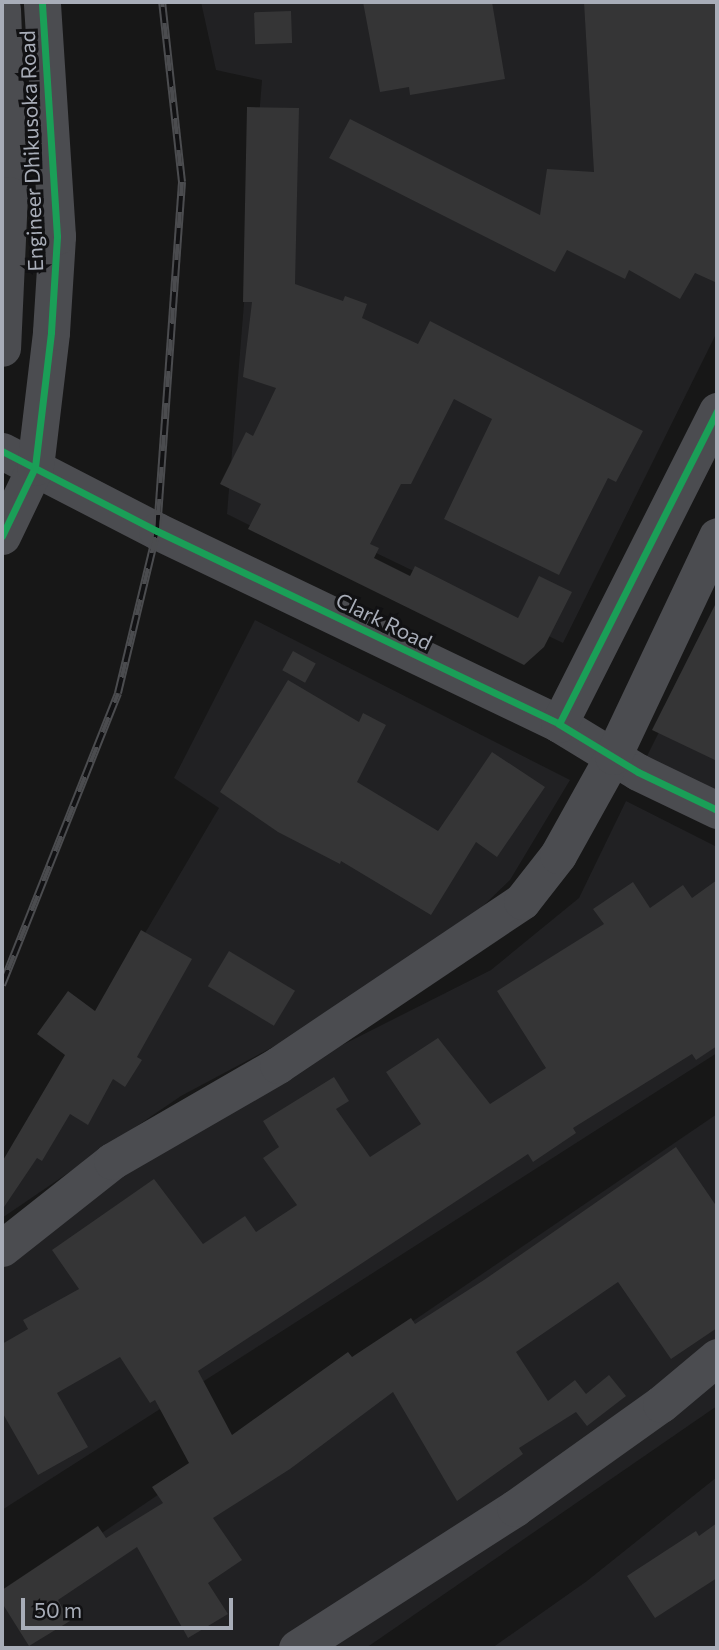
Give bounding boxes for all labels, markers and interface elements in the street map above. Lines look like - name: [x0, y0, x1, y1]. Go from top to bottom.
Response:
- street label: Engineer Dhikusoka Road: [14, 30, 48, 272]
- street label: Clark Road: [332, 587, 436, 655]
- scale bar: [24, 1584, 236, 1628]
- text: 50 m: [34, 1597, 82, 1622]

